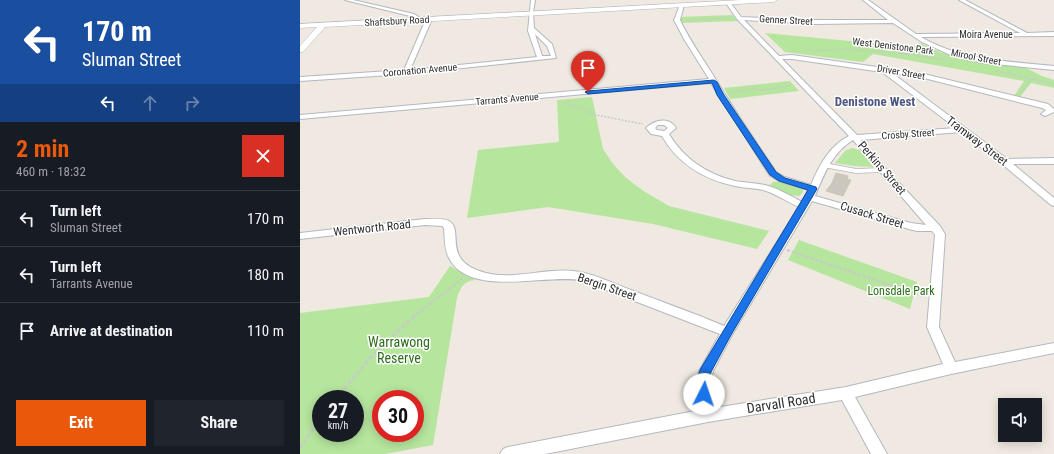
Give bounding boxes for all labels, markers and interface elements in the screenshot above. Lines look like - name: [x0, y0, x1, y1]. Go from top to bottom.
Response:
- street label: Genner Street: [759, 13, 813, 27]
- street label: Shaftsbury Road: [364, 14, 430, 28]
- text: 170 m: [82, 15, 152, 48]
- icon: left: [16, 16, 68, 68]
- street label: Moira Avenue: [959, 29, 1013, 40]
- street label: West Denistone Park: [852, 36, 935, 56]
- street label: Mirool Street: [950, 47, 1002, 67]
- text: Sluman Street: [82, 49, 181, 70]
- pin: [571, 51, 605, 92]
- icon: arrive: [577, 57, 599, 79]
- street label: Coronation Avenue: [382, 61, 458, 79]
- street label: Driver Street: [876, 62, 926, 82]
- street label: Tarrants Avenue: [475, 91, 539, 107]
- icon: left: [97, 92, 119, 114]
- icon: ahead: [139, 92, 161, 114]
- icon: right: [181, 92, 203, 114]
- district label: Denistone West: [835, 94, 915, 109]
- street label: Tramway Street: [943, 113, 1011, 169]
- street label: Crosby Street: [881, 127, 935, 141]
- text: 2 min: [16, 135, 69, 163]
- button: close: [242, 135, 284, 177]
- street label: Perkins Street: [855, 138, 909, 198]
- text: 460 m · 18:32: [16, 164, 86, 179]
- street label: Cusack Street: [839, 199, 906, 231]
- text: Turn left: [50, 202, 101, 220]
- icon: left: [16, 208, 38, 230]
- text: 170 m: [247, 210, 284, 228]
- street label: Wentworth Road: [333, 217, 412, 239]
- text: Sluman Street: [50, 220, 122, 235]
- text: Turn left: [50, 258, 101, 276]
- icon: left: [16, 264, 38, 286]
- text: 180 m: [247, 266, 284, 284]
- street label: Bergin Street: [576, 270, 639, 304]
- text: Tarrants Avenue: [50, 276, 133, 291]
- park label: Lonsdale Park: [867, 284, 935, 298]
- icon: arrive: [16, 320, 38, 342]
- text: Arrive at destination: [50, 322, 173, 340]
- text: 110 m: [247, 322, 284, 340]
- park label: Warrawong Reserve: [368, 334, 430, 366]
- position arrow: [683, 373, 725, 415]
- speed limit sign: 30: [372, 390, 424, 442]
- street label: Darvall Road: [745, 390, 817, 416]
- map controls: [998, 398, 1042, 442]
- button: sound: [998, 398, 1042, 442]
- text: 27: [328, 399, 348, 423]
- button: Exit: [16, 400, 146, 446]
- button: Share: [154, 400, 284, 446]
- text: km/h: [328, 420, 348, 431]

